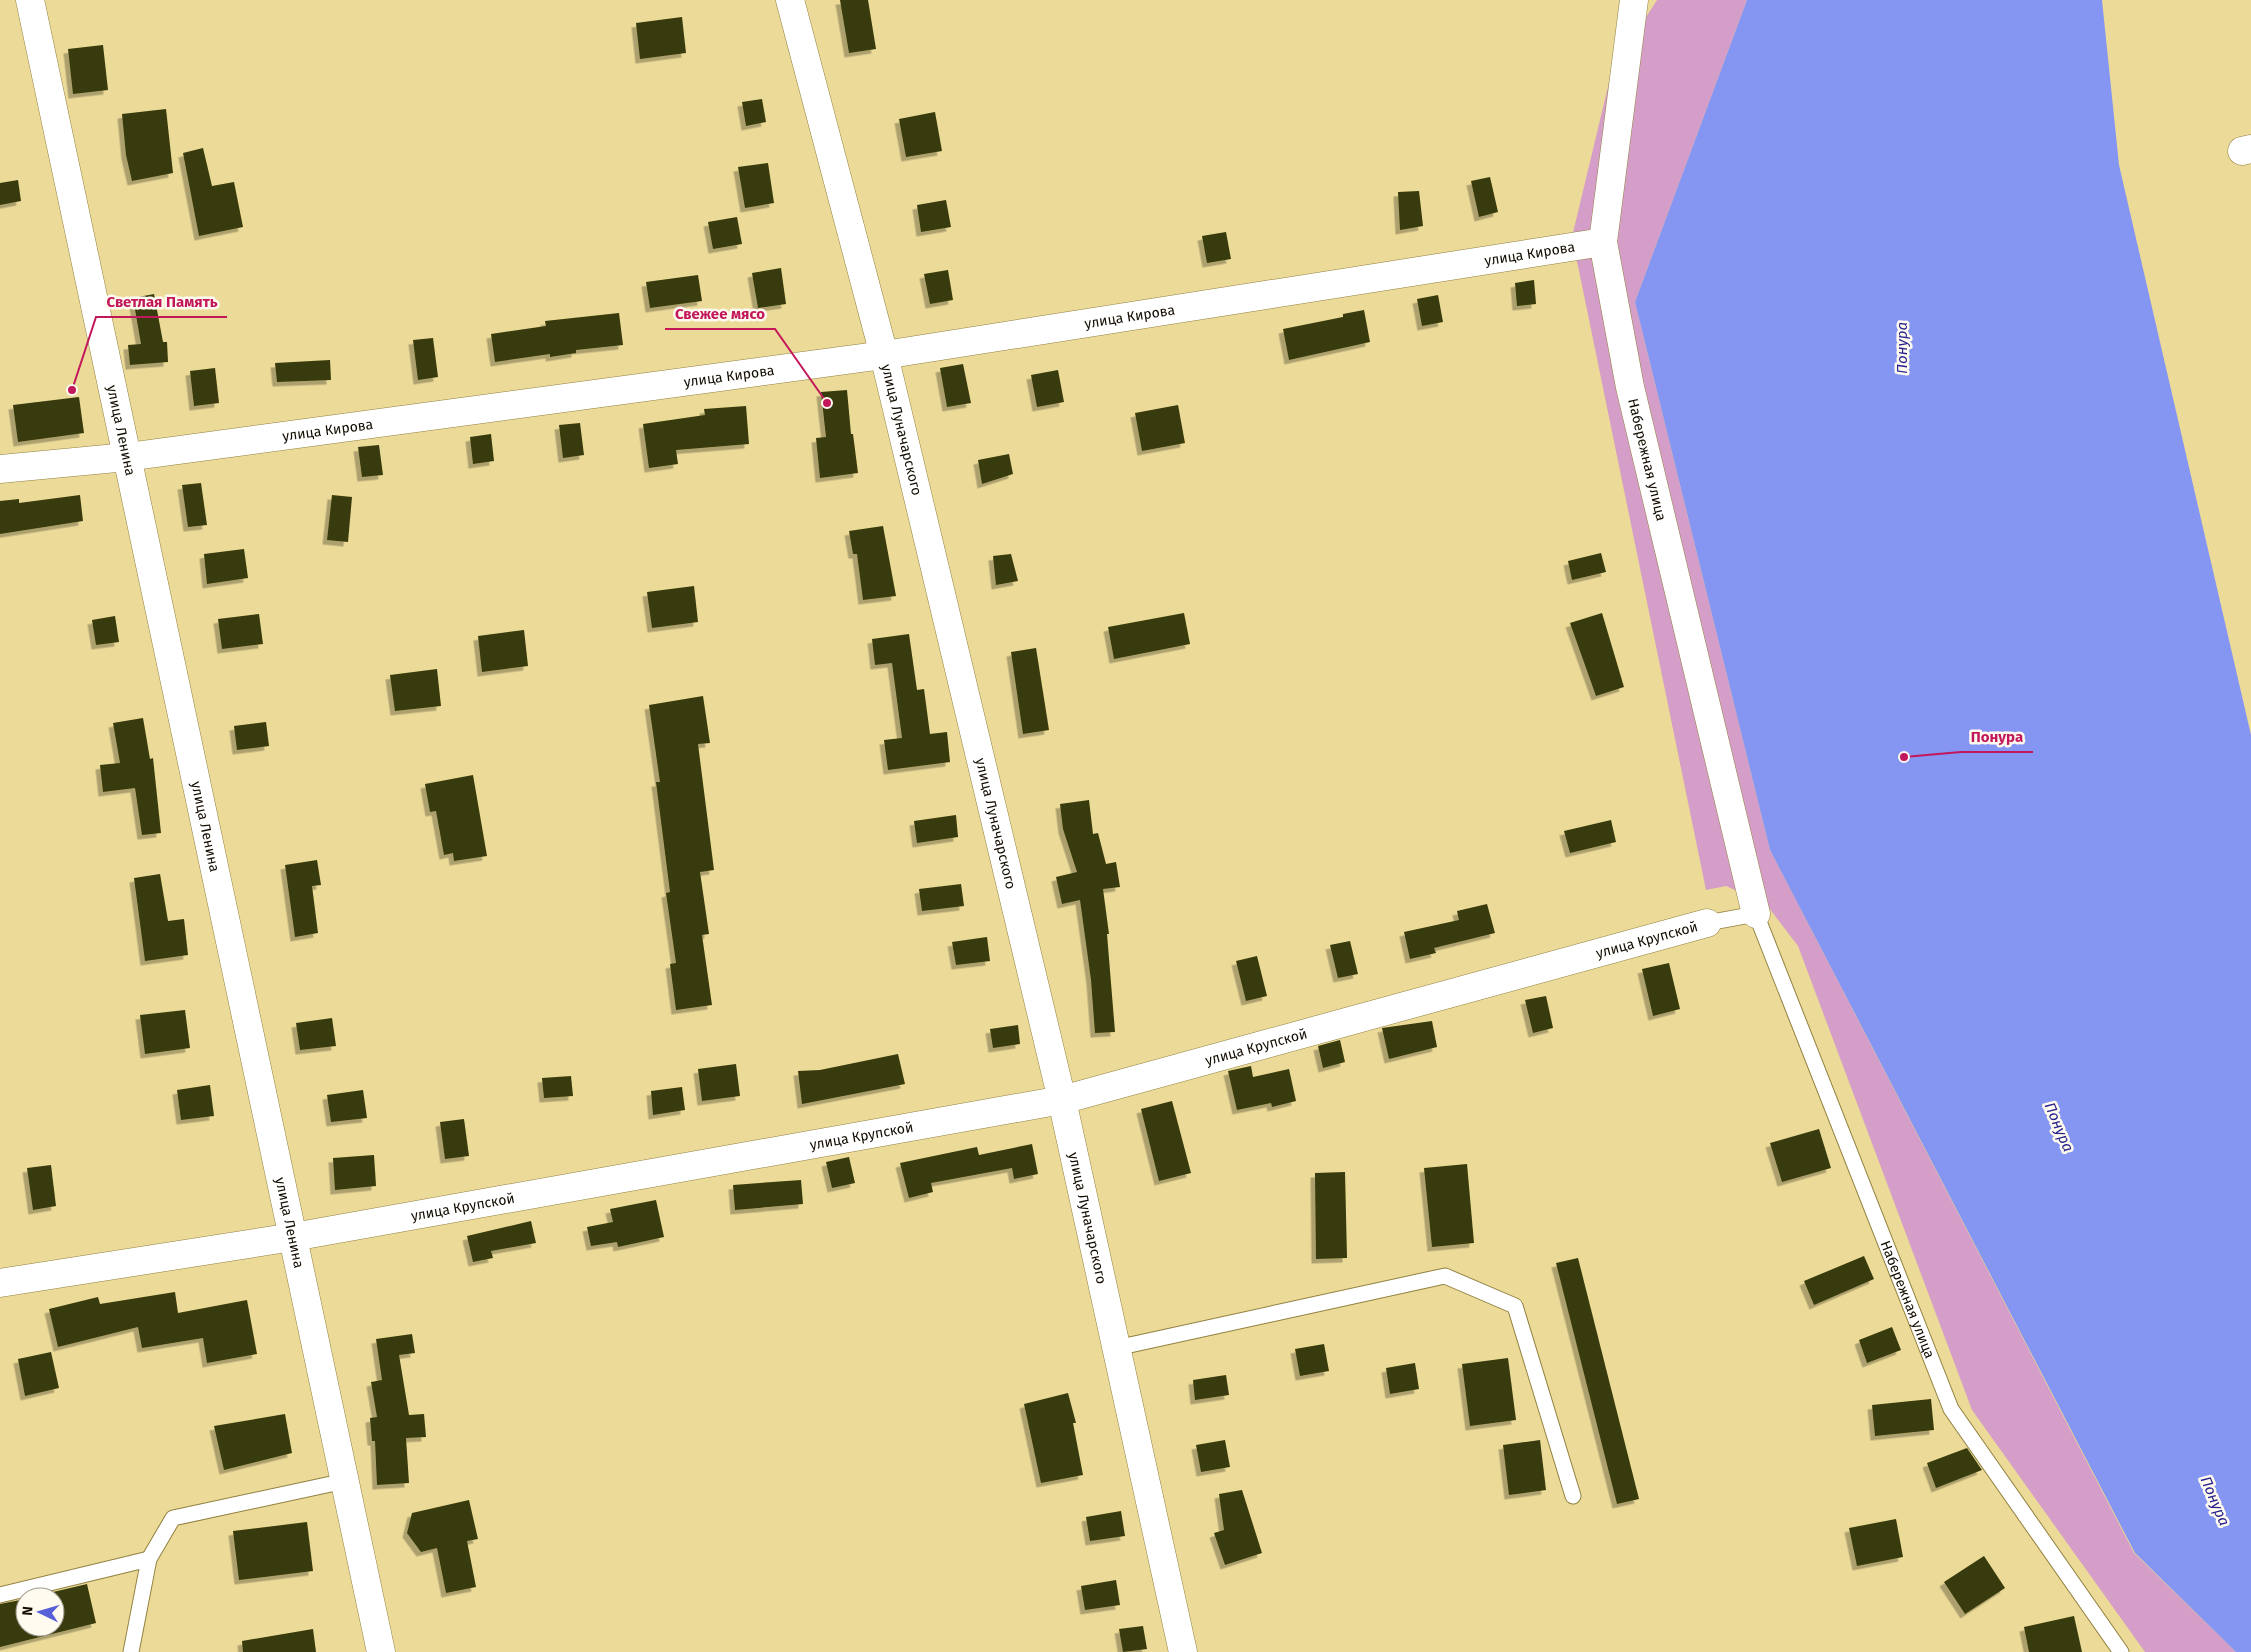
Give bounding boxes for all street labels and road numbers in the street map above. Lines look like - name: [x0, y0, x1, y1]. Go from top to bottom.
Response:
- street label: улица Кирова: [1483, 239, 1576, 270]
- street label: улица Кирова: [1083, 301, 1176, 332]
- street label: улица Кирова: [683, 362, 775, 391]
- street label: улица Луначарского: [877, 362, 925, 497]
- street label: улица Ленина: [103, 384, 139, 477]
- street label: Набережная улица: [1624, 397, 1670, 522]
- street label: улица Кирова: [281, 416, 374, 445]
- street label: улица Луначарского: [972, 756, 1019, 891]
- street label: улица Ленина: [187, 780, 223, 874]
- street label: улица Крупской: [1594, 918, 1700, 962]
- street label: улица Крупской: [1203, 1025, 1309, 1069]
- street label: улица Крупской: [808, 1119, 915, 1154]
- street label: улица Луначарского: [1065, 1151, 1110, 1286]
- street label: улица Ленина: [271, 1176, 307, 1270]
- street label: улица Крупской: [410, 1190, 516, 1225]
- street label: Набережная улица: [1876, 1238, 1938, 1361]

